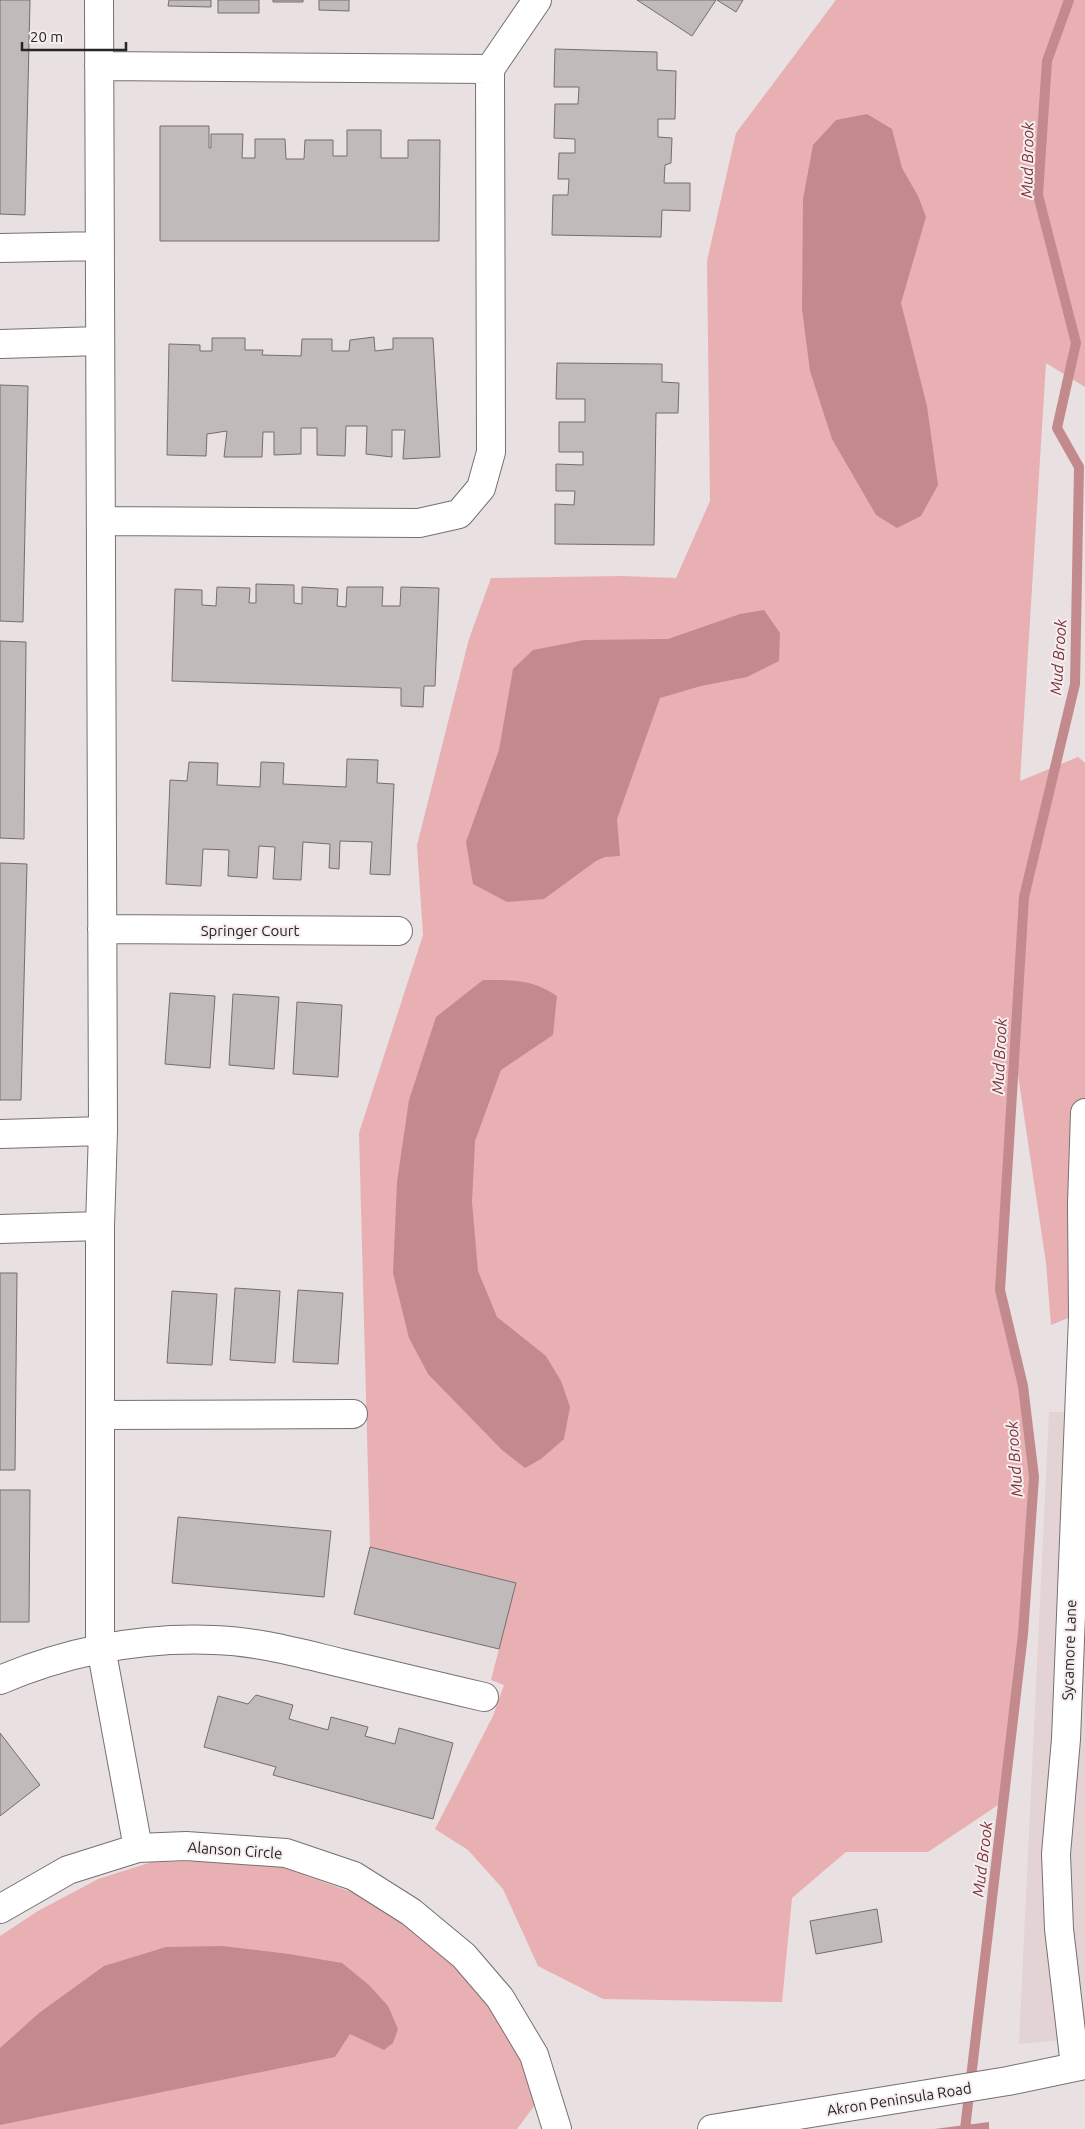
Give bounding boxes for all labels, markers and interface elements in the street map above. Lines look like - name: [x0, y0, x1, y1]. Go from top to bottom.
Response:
- scale bar: [22, 20, 126, 52]
- text: 20 m: [30, 28, 63, 45]
- water label: Mud Brook: [1017, 121, 1037, 198]
- water label: Mud Brook: [1046, 618, 1070, 696]
- street label: Springer Court: [201, 922, 299, 939]
- water label: Mud Brook: [988, 1017, 1010, 1095]
- water label: Mud Brook: [1002, 1420, 1026, 1498]
- street label: Sycamore Lane: [1059, 1599, 1079, 1701]
- water label: Mud Brook: [968, 1819, 996, 1898]
- street label: Alanson Circle: [187, 1838, 283, 1862]
- street label: Akron Peninsula Road: [825, 2079, 973, 2119]

